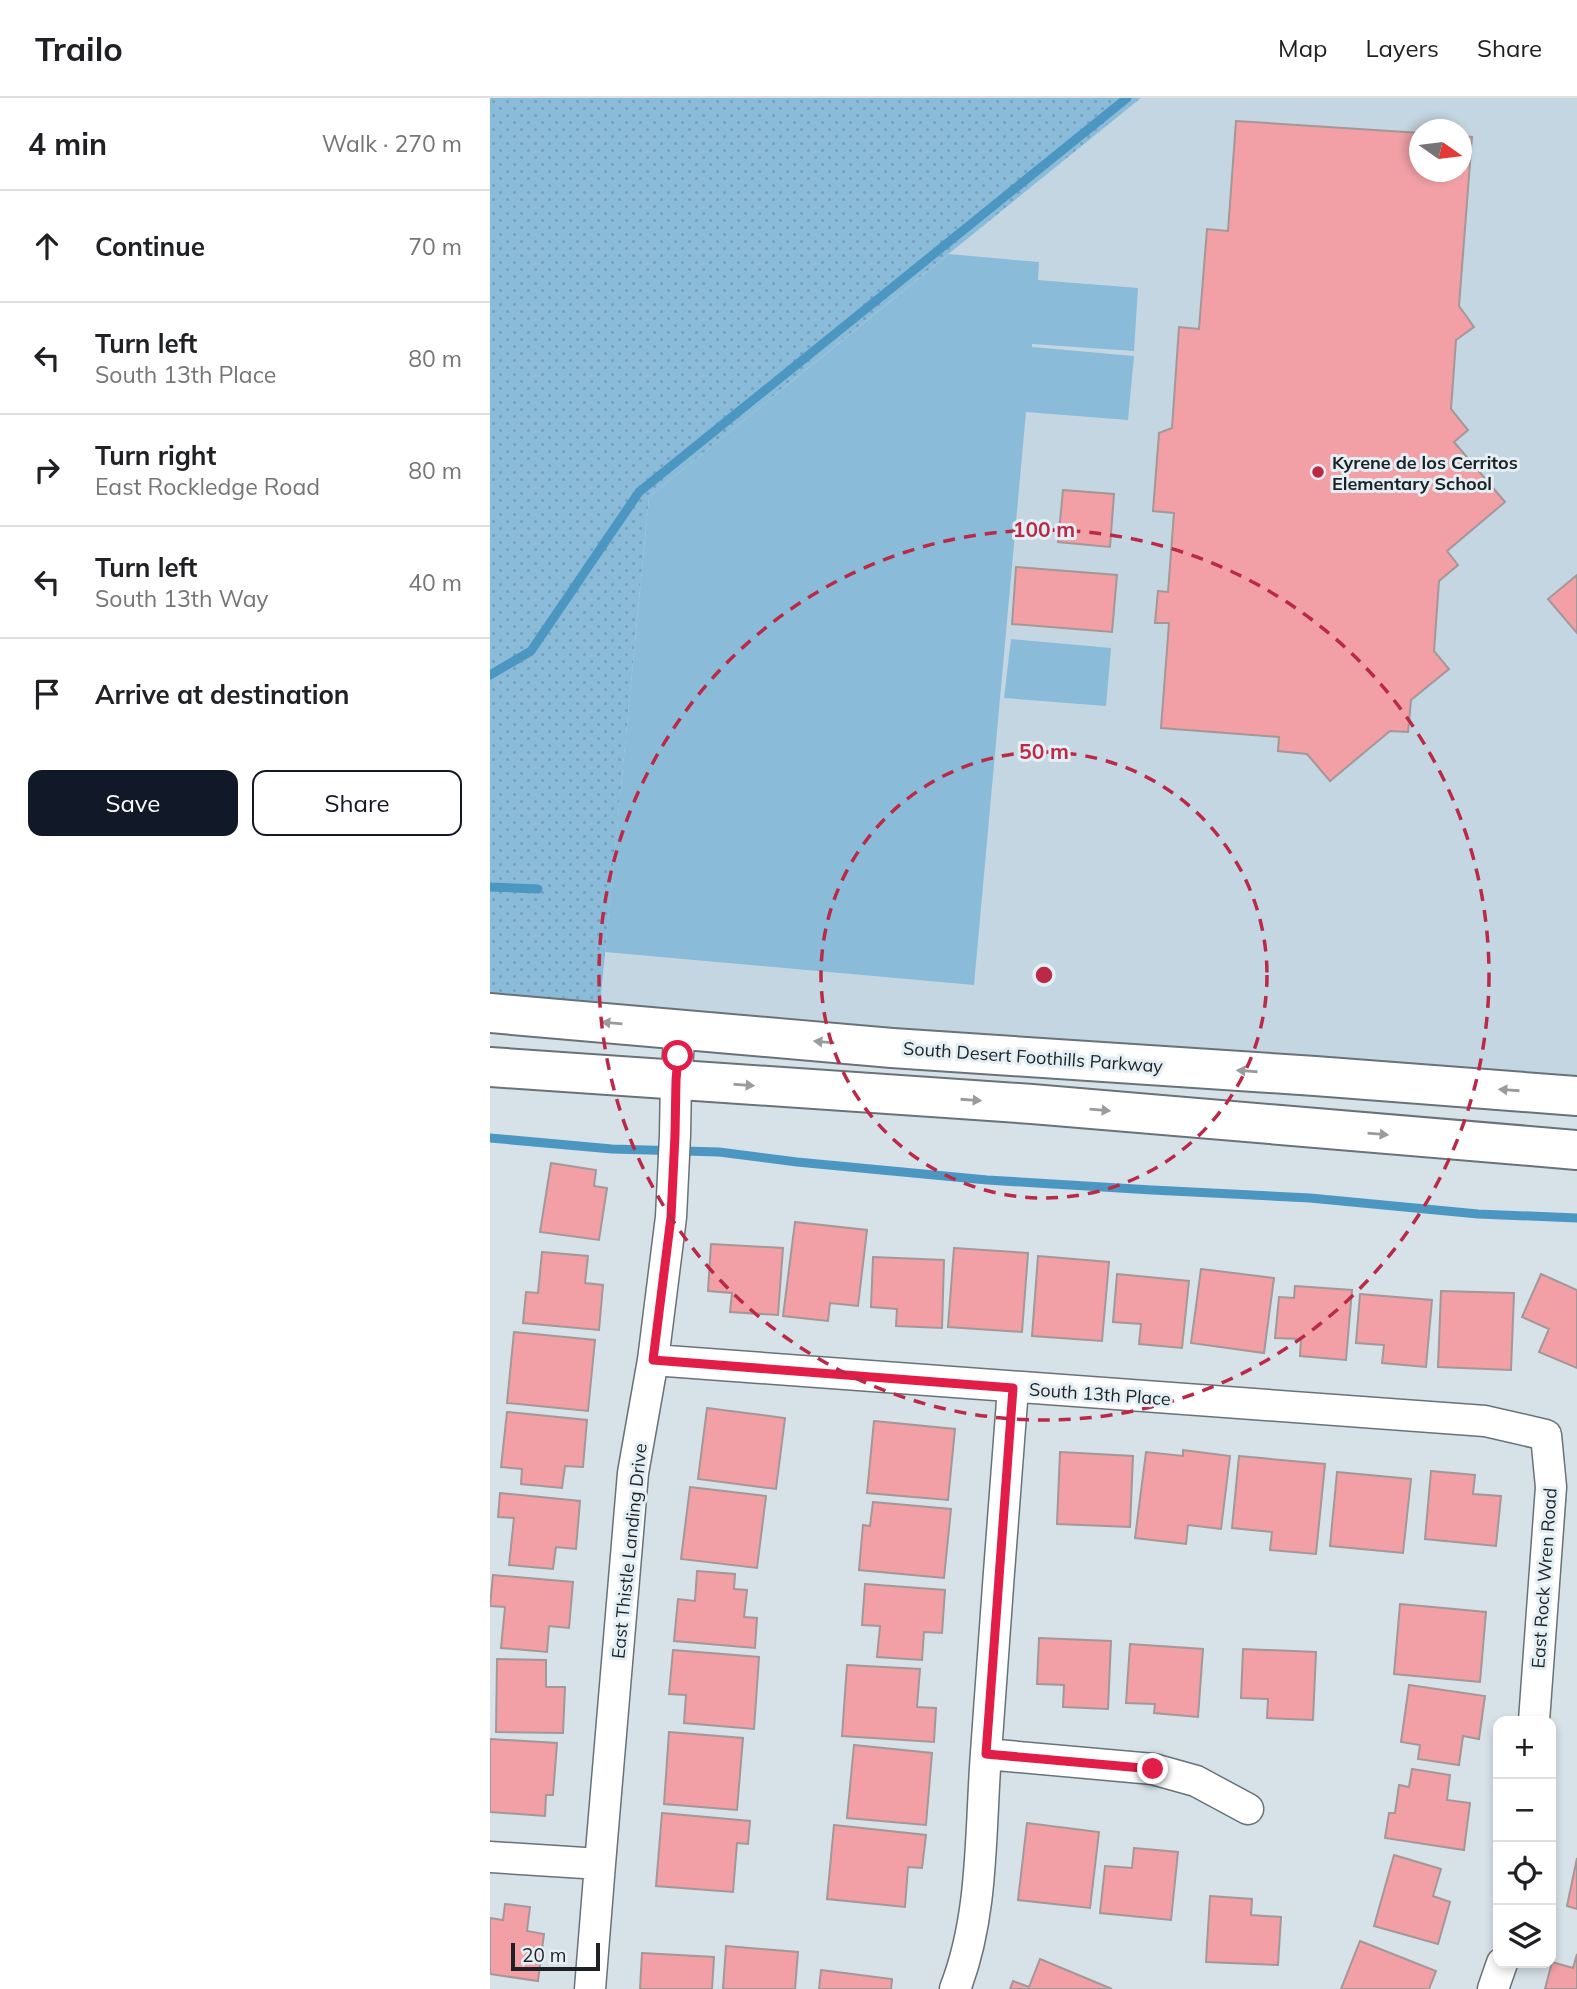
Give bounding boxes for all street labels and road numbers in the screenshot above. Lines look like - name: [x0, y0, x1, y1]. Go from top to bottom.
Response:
- street label: South Desert Foothills Parkway: [902, 1036, 1164, 1078]
- street label: South 13th Place: [1028, 1378, 1172, 1410]
- street label: East Thistle Landing Drive: [606, 1442, 652, 1660]
- street label: East Rock Wren Road: [1526, 1487, 1562, 1669]

